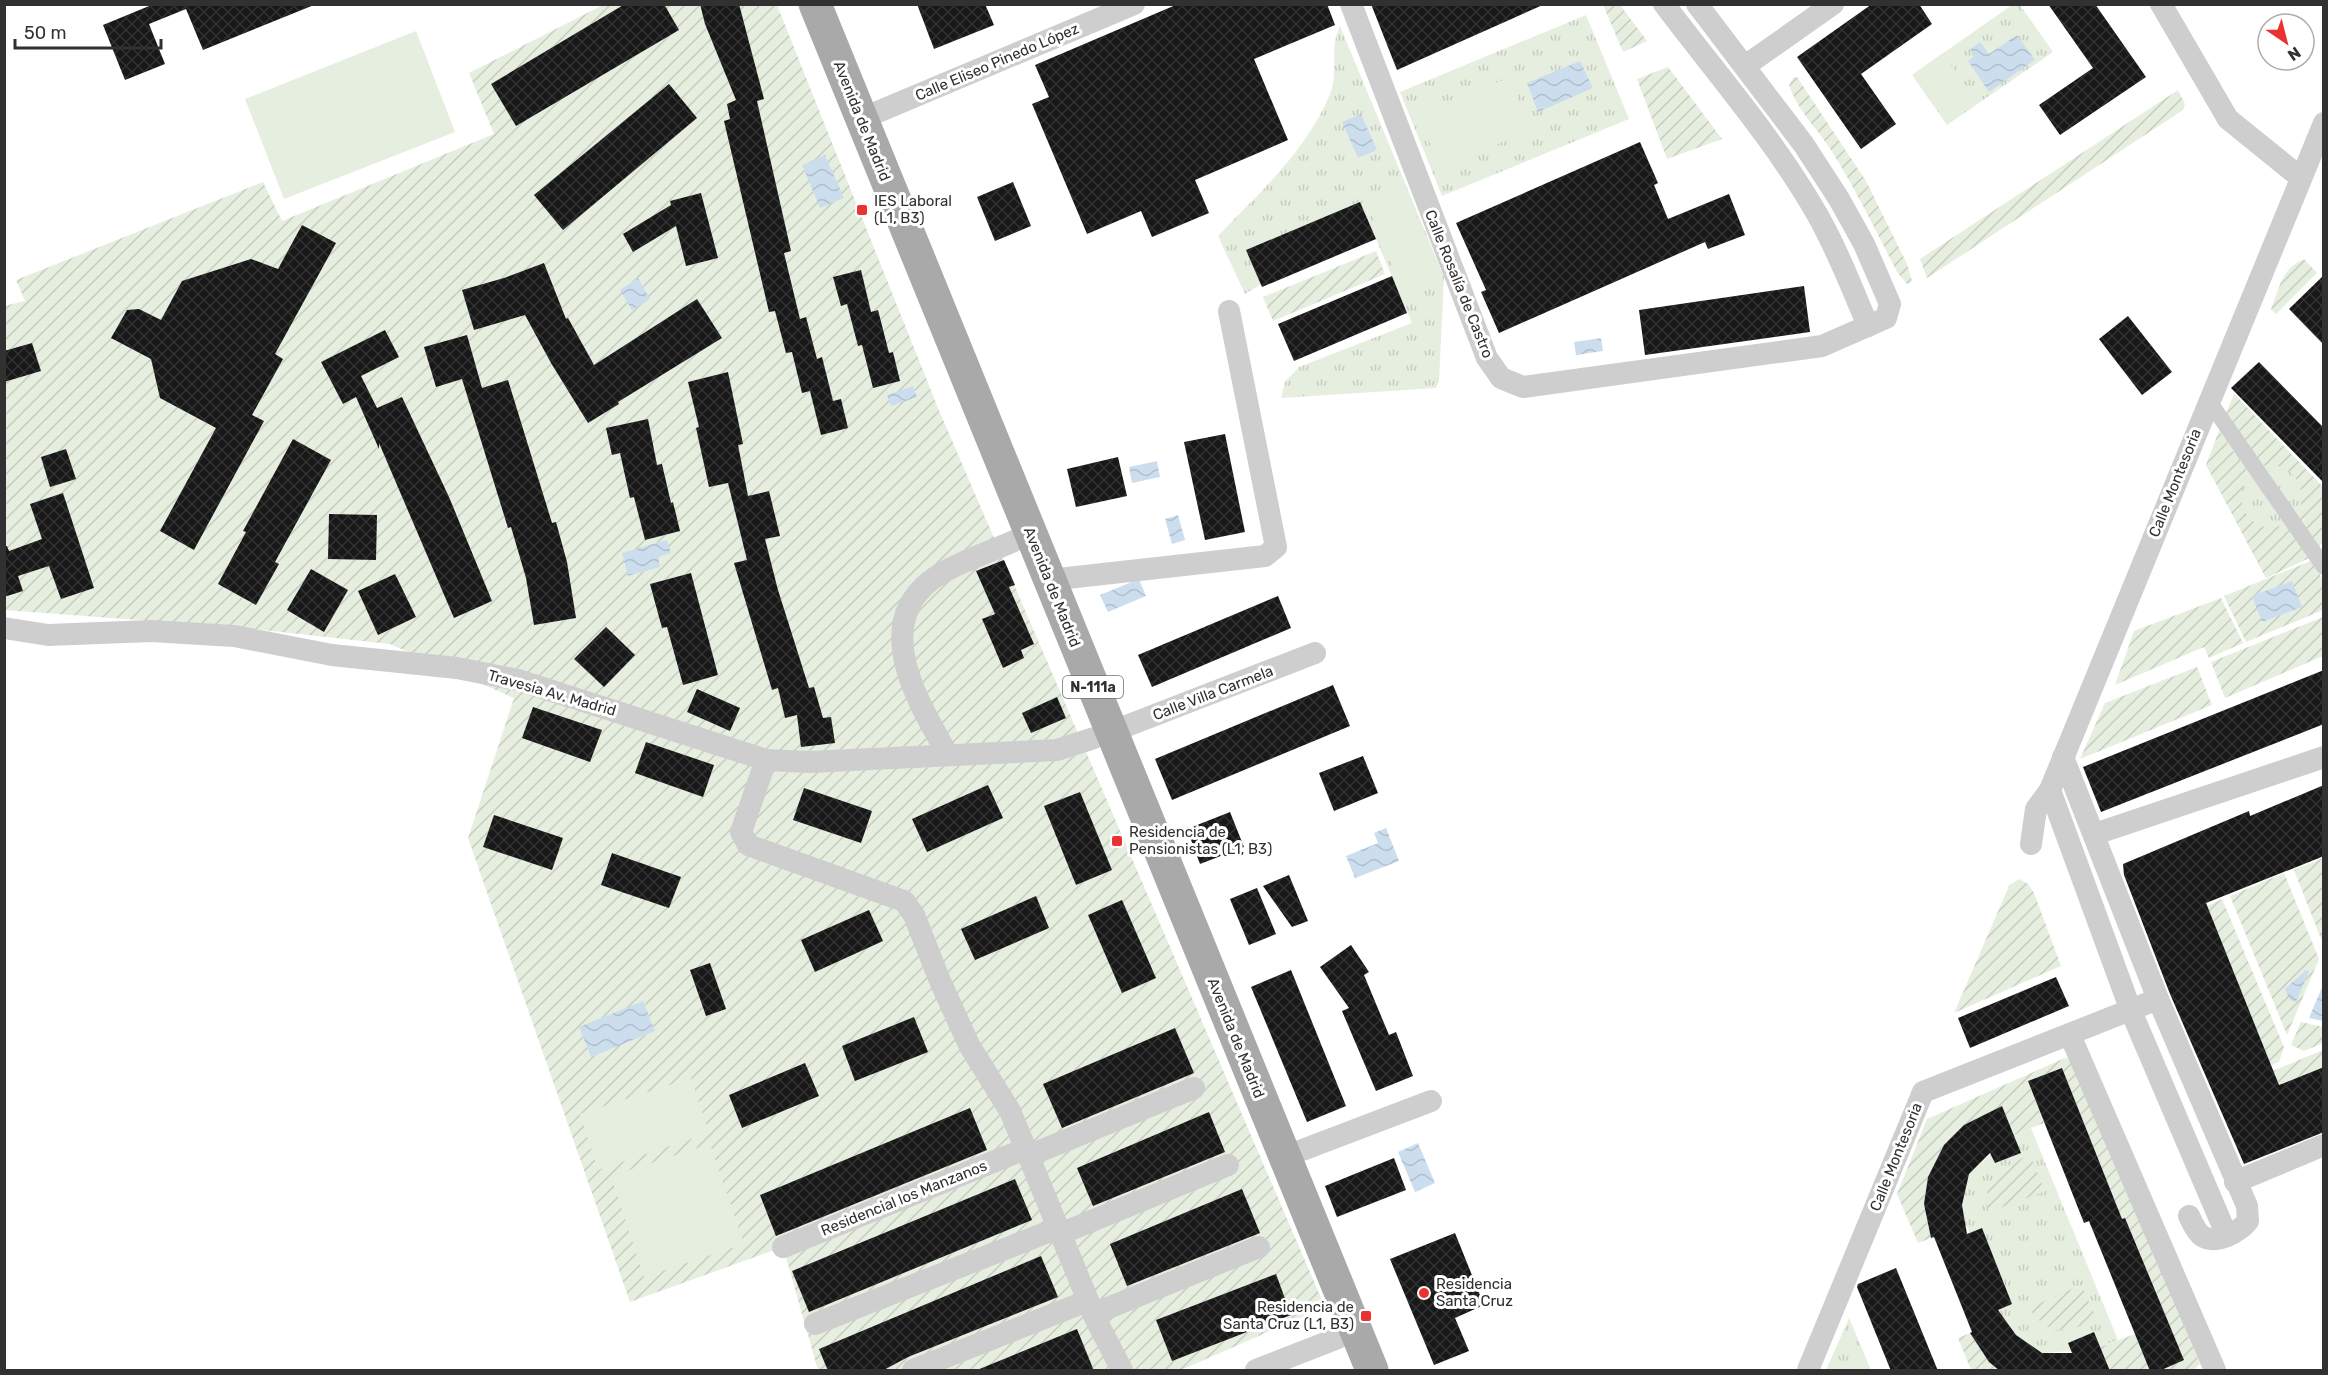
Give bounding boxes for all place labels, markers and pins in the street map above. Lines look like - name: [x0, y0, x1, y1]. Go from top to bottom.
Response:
- place label: IES Laboral (L1, B3): [874, 192, 952, 227]
- marker: IES Laboral (L1, B3): [855, 203, 869, 217]
- place label: Residencia de Pensionistas (L1, B3): [1129, 823, 1272, 858]
- marker: Residencia de Pensionistas (L1, B3): [1110, 834, 1124, 848]
- place label: Residencia Santa Cruz: [1436, 1275, 1513, 1310]
- marker: Residencia Santa Cruz: [1417, 1286, 1431, 1300]
- place label: Residencia de Santa Cruz (L1, B3): [1223, 1298, 1354, 1333]
- marker: Residencia de Santa Cruz (L1, B3): [1359, 1309, 1373, 1323]

